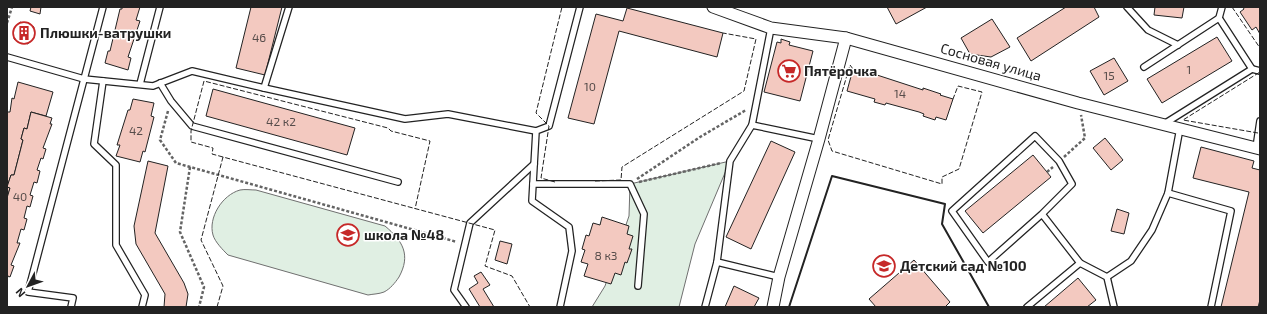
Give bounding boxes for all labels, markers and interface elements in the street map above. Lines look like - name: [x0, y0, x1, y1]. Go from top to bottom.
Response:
- building icon: Плюшки-ватрушки: [11, 20, 37, 46]
- place label: Плюшки-ватрушки: [40, 24, 171, 41]
- house number: 46: [252, 30, 266, 44]
- street label: Сосновая улица: [939, 39, 1044, 84]
- supermarket icon: Пятёрочка: [776, 58, 802, 84]
- place label: Пятёрочка: [804, 62, 877, 79]
- house number: 1: [1187, 62, 1191, 76]
- house number: 15: [1103, 68, 1115, 82]
- house number: 10: [584, 79, 596, 93]
- house number: 14: [894, 86, 906, 100]
- house number: 42 к2: [266, 114, 296, 128]
- house number: 42: [129, 123, 143, 137]
- house number: 40: [13, 189, 27, 203]
- school or university icon: школа №48: [335, 222, 361, 248]
- place label: школа №48: [364, 226, 444, 243]
- house number: 8 к3: [594, 248, 618, 262]
- school or university icon: Детский сад №100: [871, 253, 897, 279]
- place label: Детский сад №100: [900, 257, 1027, 274]
- north arrow: [8, 266, 48, 306]
- text: N: [13, 286, 28, 300]

